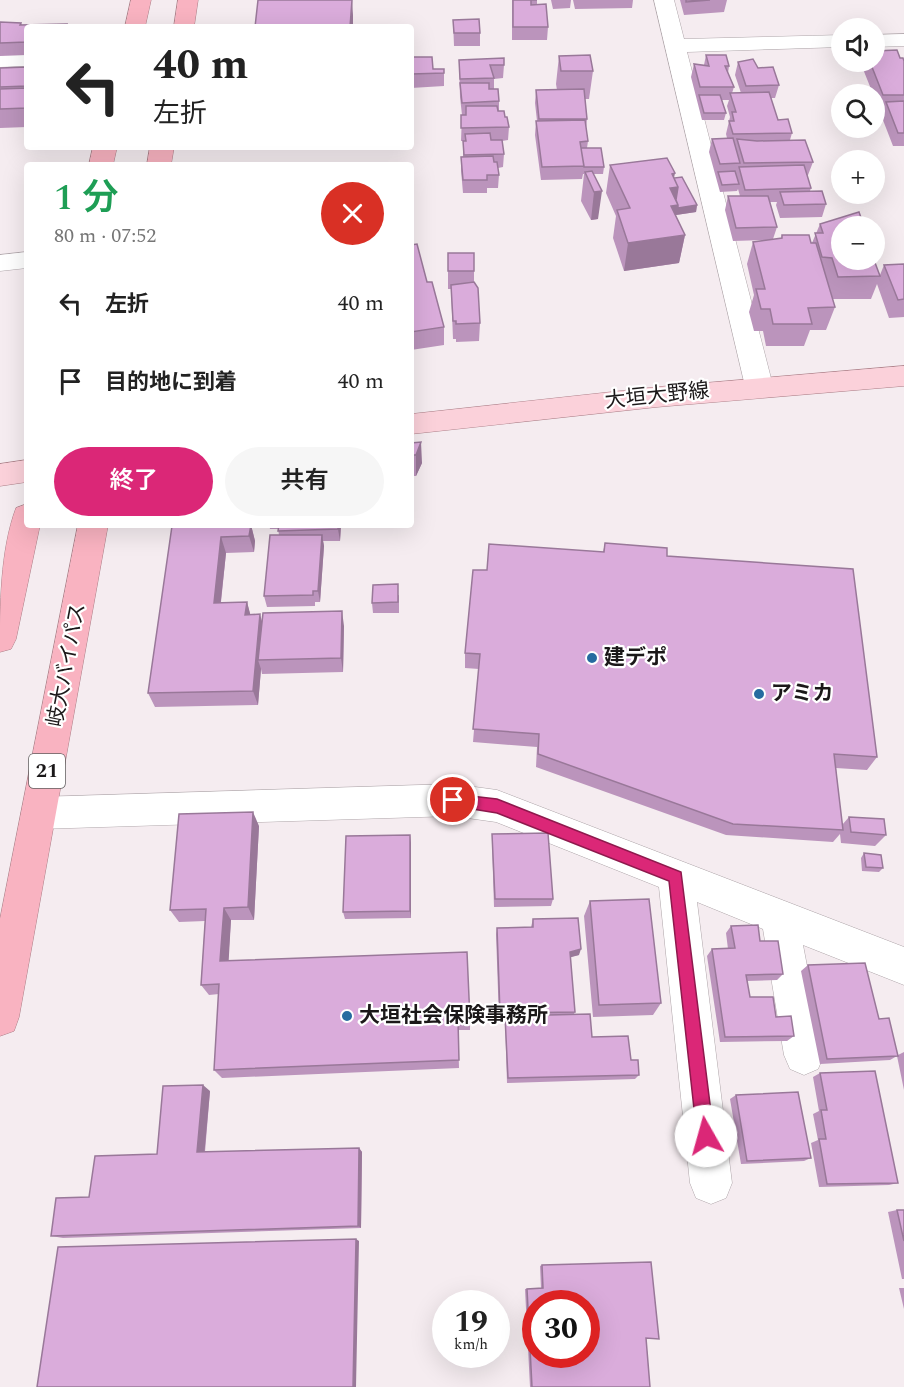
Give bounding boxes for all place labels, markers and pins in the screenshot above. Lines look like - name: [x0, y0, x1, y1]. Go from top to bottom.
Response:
- place label: 建デポ: [604, 642, 667, 674]
- marker: 建デポ: [585, 651, 599, 665]
- place label: アミカ: [771, 678, 834, 710]
- marker: アミカ: [752, 687, 766, 701]
- pin: [427, 774, 478, 825]
- place label: 大垣社会保険事務所: [359, 1000, 548, 1032]
- marker: 大垣社会保険事務所: [340, 1009, 354, 1023]

